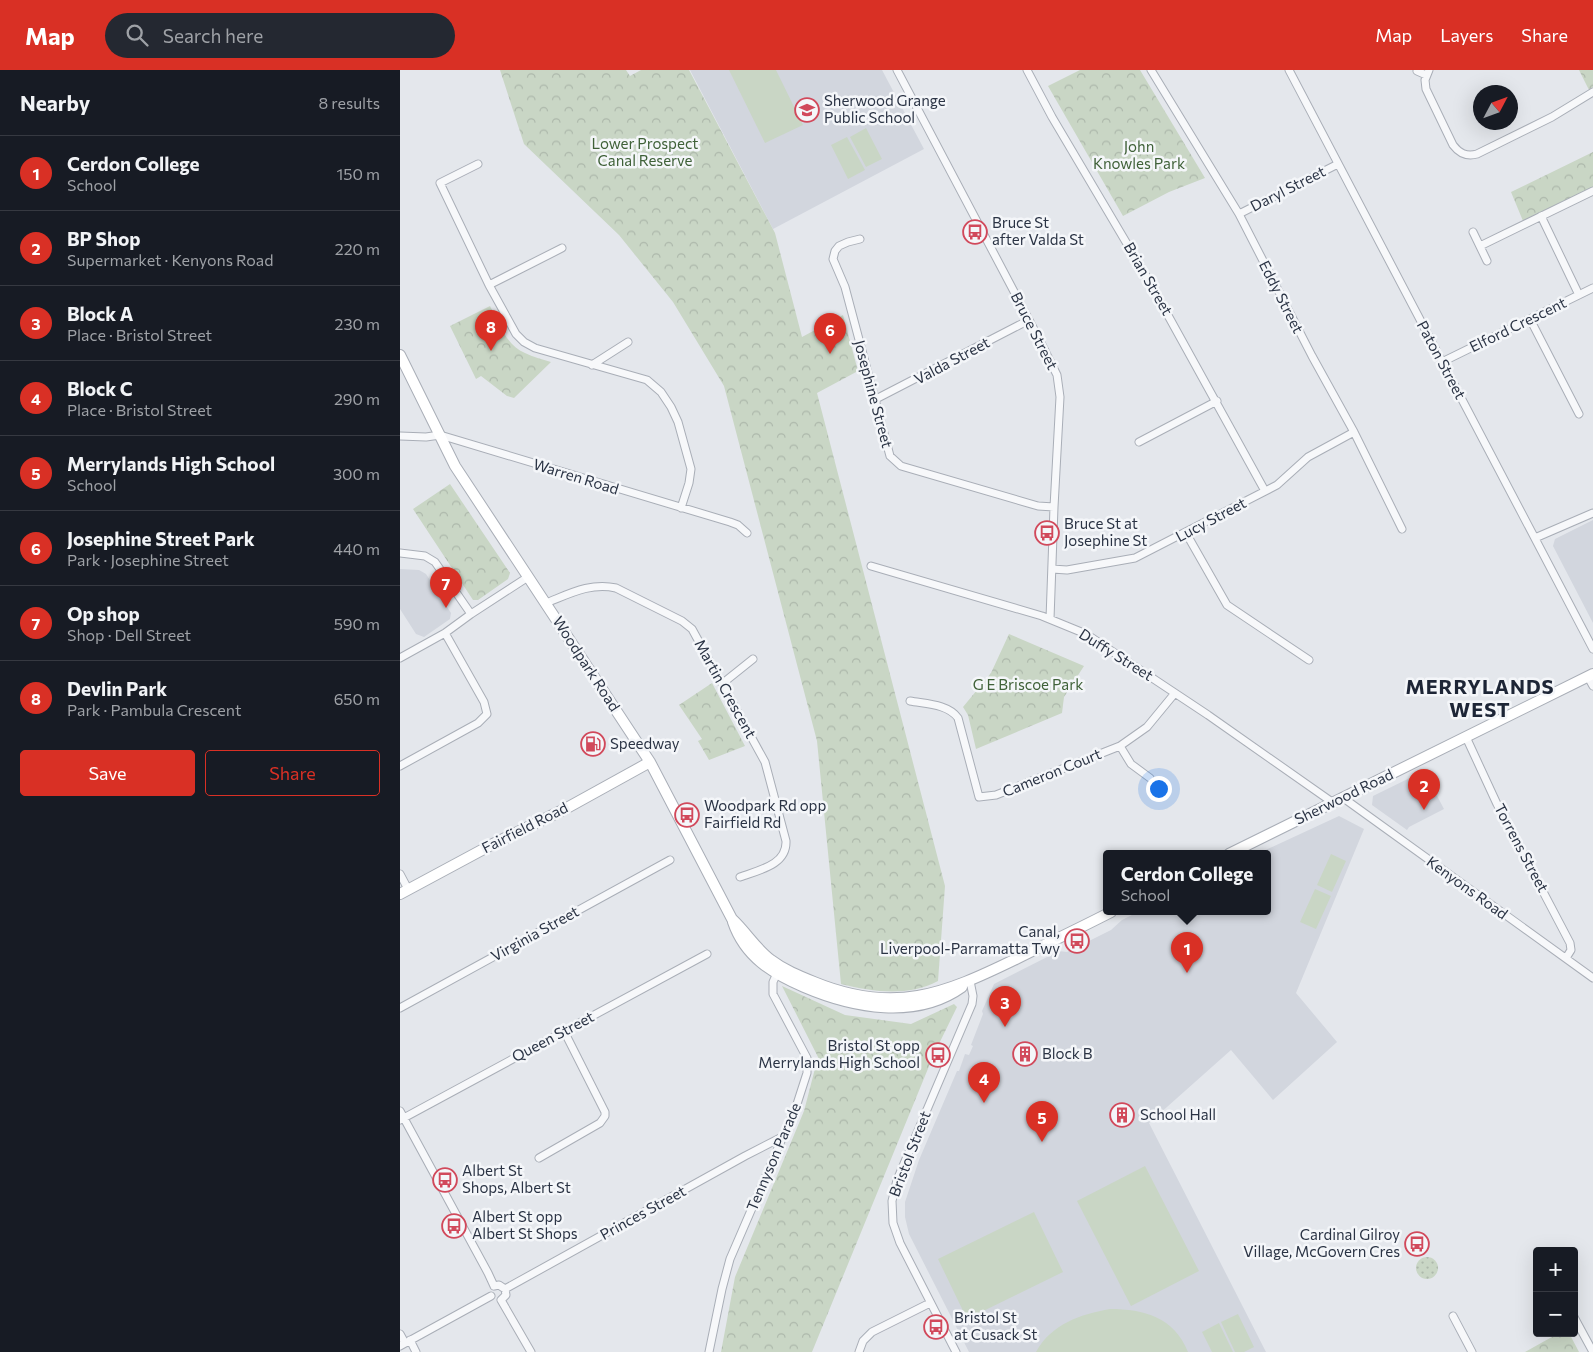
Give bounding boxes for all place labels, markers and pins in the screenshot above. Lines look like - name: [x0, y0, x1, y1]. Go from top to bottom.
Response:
- place label: Sherwood Grange Public School: [824, 91, 946, 126]
- school or university icon: Sherwood Grange Public School: [794, 97, 820, 123]
- place label: Bruce St after Valda St: [992, 213, 1084, 248]
- bus stop icon: Bruce St after Valda St: [962, 219, 988, 245]
- pin: 8: [475, 310, 507, 351]
- pin: 6: [814, 313, 846, 354]
- place label: Bruce St at Josephine St: [1064, 514, 1147, 549]
- bus stop icon: Bruce St at Josephine St: [1034, 520, 1060, 546]
- pin: 7: [430, 567, 462, 608]
- fuel station icon: Speedway: [580, 731, 606, 757]
- place label: Speedway: [610, 734, 680, 752]
- pin: 2: [1408, 769, 1440, 810]
- place label: Woodpark Rd opp Fairfield Rd: [704, 796, 826, 831]
- bus stop icon: Woodpark Rd opp Fairfield Rd: [674, 802, 700, 828]
- place label: Canal, Liverpool-Parramatta Twy: [880, 922, 1060, 957]
- bus stop icon: Canal, Liverpool-Parramatta Twy: [1064, 928, 1090, 954]
- pin: 1: [1171, 932, 1203, 973]
- pin: 3: [989, 986, 1021, 1027]
- place label: Bristol St opp Merrylands High School: [758, 1036, 920, 1071]
- building icon: Block B: [1012, 1041, 1038, 1067]
- bus stop icon: Bristol St opp Merrylands High School: [925, 1042, 951, 1068]
- place label: Block B: [1042, 1044, 1093, 1062]
- pin: 4: [968, 1062, 1000, 1103]
- pin: 5: [1026, 1101, 1058, 1142]
- building icon: School Hall: [1109, 1102, 1135, 1128]
- place label: School Hall: [1140, 1105, 1216, 1123]
- place label: Albert St Shops, Albert St: [462, 1161, 571, 1196]
- bus stop icon: Albert St Shops, Albert St: [432, 1167, 458, 1193]
- place label: Albert St opp Albert St Shops: [472, 1207, 578, 1242]
- bus stop icon: Albert St opp Albert St Shops: [441, 1213, 467, 1239]
- place label: Cardinal Gilroy Village, McGovern Cres: [1243, 1225, 1400, 1260]
- bus stop icon: Cardinal Gilroy Village, McGovern Cres: [1404, 1231, 1430, 1257]
- place label: Bristol St at Cusack St: [954, 1308, 1037, 1343]
- bus stop icon: Bristol St at Cusack St: [923, 1314, 949, 1340]

